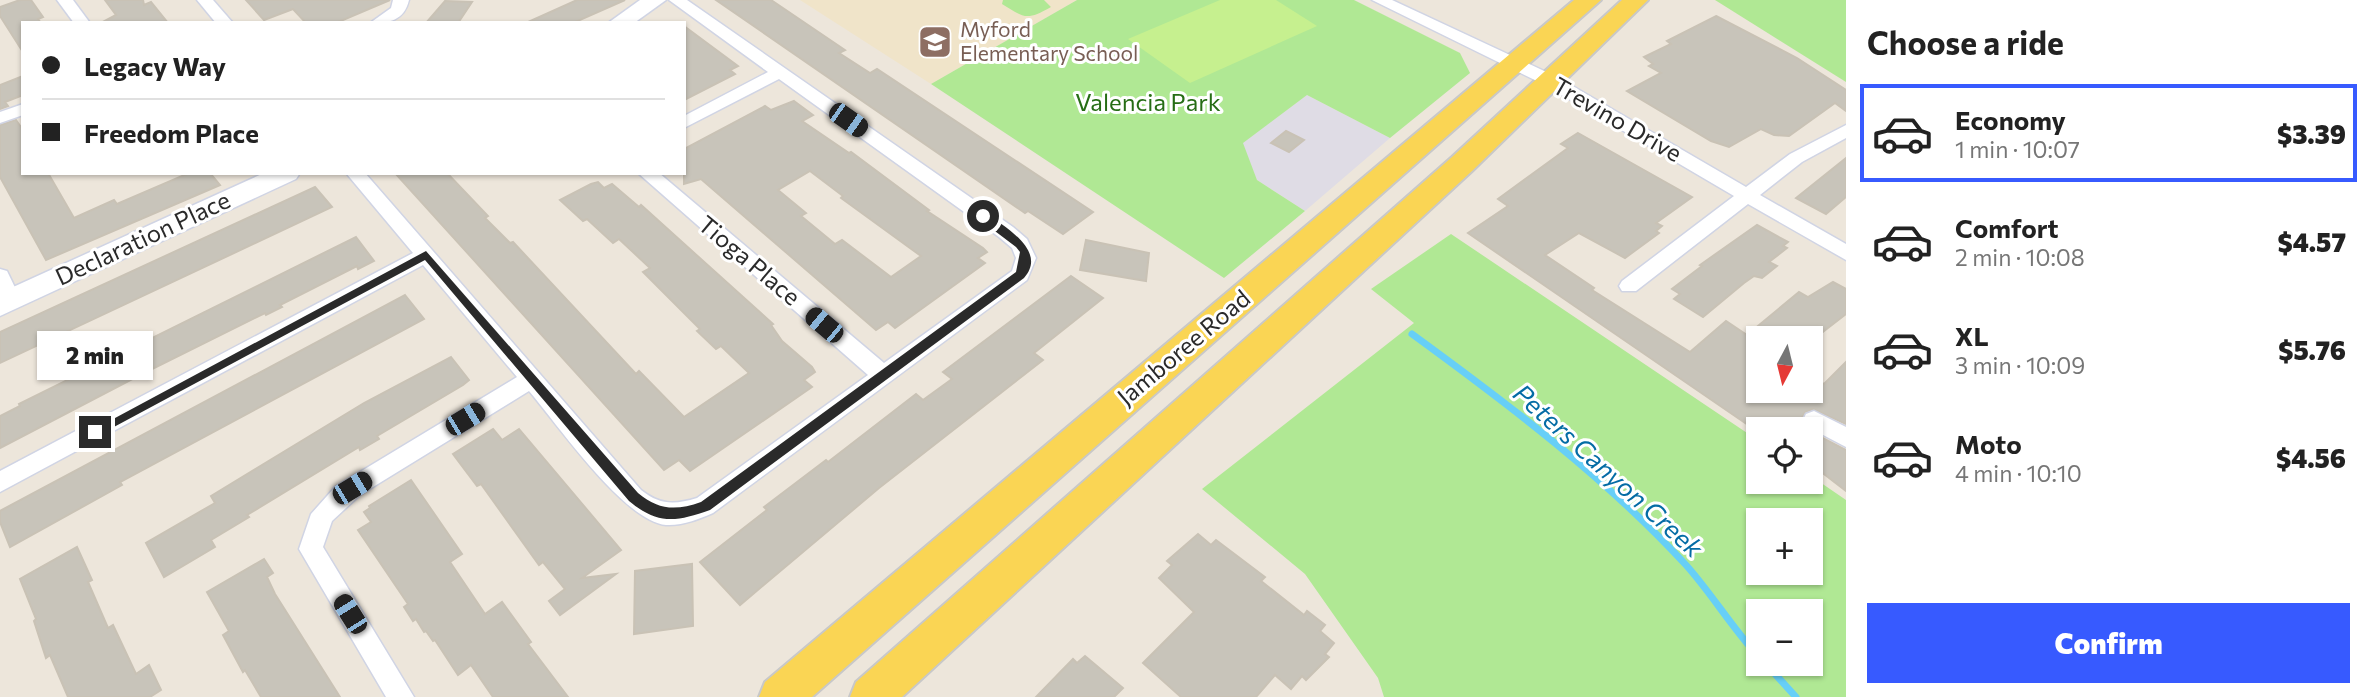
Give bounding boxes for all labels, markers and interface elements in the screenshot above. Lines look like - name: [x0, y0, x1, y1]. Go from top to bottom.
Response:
- place label: Myford Elementary School: [960, 16, 1138, 65]
- text: Choose a ride: [1867, 22, 2064, 62]
- school or university icon: Myford Elementary School: [916, 23, 954, 61]
- text: Legacy Way: [84, 50, 226, 81]
- street label: Trevino Drive: [1548, 70, 1687, 167]
- park label: Valencia Park: [1075, 87, 1221, 116]
- car: [825, 99, 872, 141]
- icon: car: [1871, 102, 1934, 165]
- text: Economy: [1955, 104, 2066, 135]
- text: Freedom Place: [84, 117, 259, 148]
- text: $3.39: [2277, 118, 2346, 149]
- text: 1 min · 10:07: [1955, 135, 2080, 163]
- street label: Declaration Place: [50, 184, 234, 291]
- route start: [967, 200, 999, 232]
- street label: Tioga Place: [693, 209, 807, 311]
- icon: car: [1871, 210, 1934, 273]
- text: Comfort: [1955, 212, 2058, 243]
- text: $4.57: [2278, 226, 2346, 257]
- text: 2 min · 10:08: [1955, 243, 2085, 271]
- street label: Jamboree Road: [1111, 283, 1255, 411]
- car: [802, 303, 847, 347]
- icon: car: [1871, 318, 1934, 381]
- text: XL: [1955, 320, 1989, 351]
- north arrow: [1746, 326, 1824, 402]
- map controls: [1746, 326, 1823, 676]
- callout: 2 min: [37, 330, 153, 380]
- text: $5.76: [2278, 334, 2346, 365]
- text: 2 min: [66, 341, 124, 369]
- text: 3 min · 10:09: [1955, 351, 2085, 379]
- water label: Peters Canyon Creek: [1508, 377, 1711, 564]
- car: [442, 399, 489, 439]
- route end: [79, 416, 111, 448]
- button: locate: [1746, 417, 1823, 494]
- icon: car: [1871, 426, 1934, 489]
- text: Moto: [1955, 428, 2022, 459]
- text: $4.56: [2276, 442, 2346, 473]
- text: 4 min · 10:10: [1955, 459, 2082, 487]
- car: [329, 468, 376, 508]
- button: +: [1746, 508, 1823, 585]
- car: [330, 591, 371, 637]
- button: −: [1746, 599, 1823, 676]
- button: Confirm: [1867, 603, 2350, 683]

